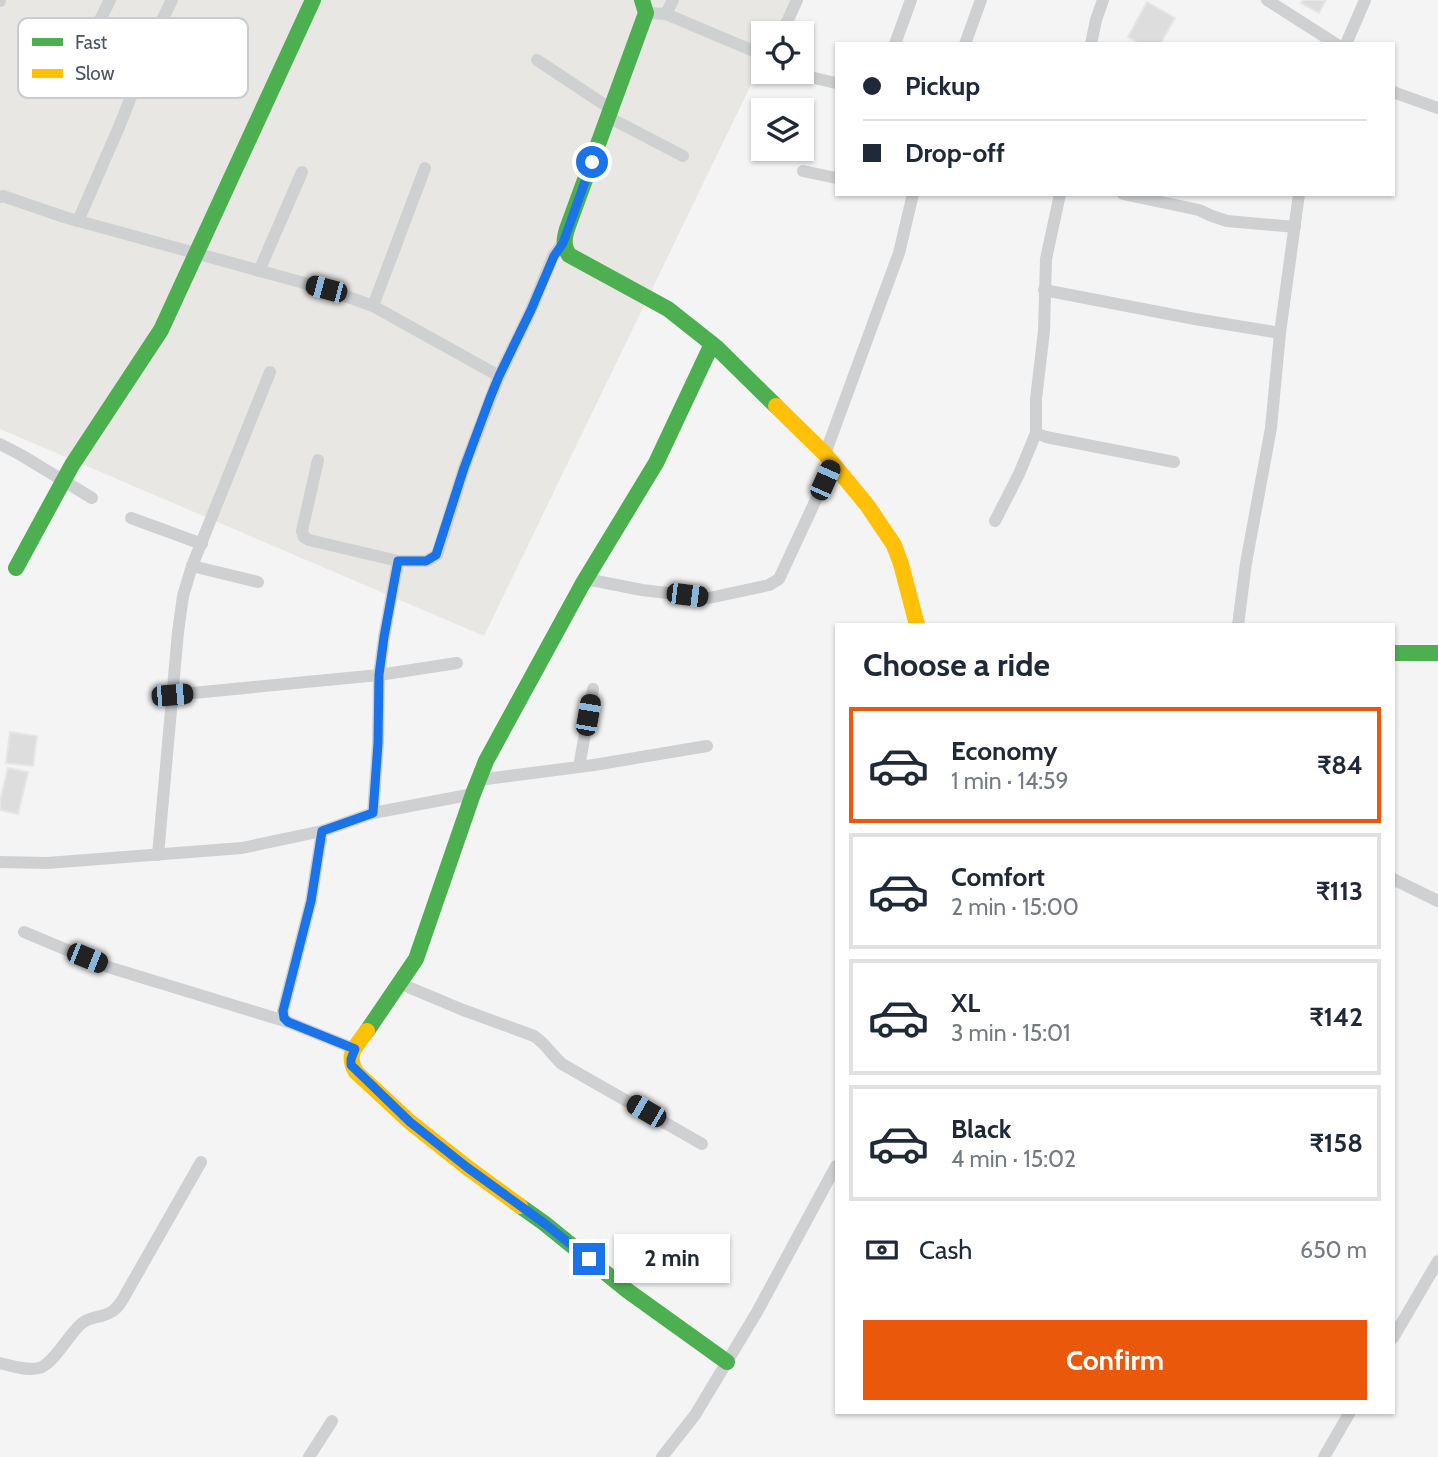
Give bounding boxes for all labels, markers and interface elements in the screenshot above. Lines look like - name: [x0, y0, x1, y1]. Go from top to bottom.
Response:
- legend: [18, 18, 248, 98]
- map controls: [751, 21, 814, 161]
- button: locate: [751, 21, 814, 84]
- text: Fast: [75, 31, 108, 54]
- text: Slow: [75, 62, 115, 85]
- text: Pickup: [905, 70, 980, 102]
- button: layers: [751, 98, 814, 161]
- text: Drop-off: [905, 137, 1005, 169]
- route start: [576, 146, 608, 178]
- car: [303, 273, 350, 305]
- car: [807, 457, 844, 503]
- car: [665, 582, 710, 608]
- text: Choose a ride: [863, 645, 1050, 684]
- car: [151, 683, 194, 707]
- car: [575, 692, 602, 738]
- icon: car: [867, 734, 930, 797]
- text: Economy: [951, 735, 1057, 767]
- text: ₹84: [1317, 749, 1363, 781]
- text: 1 min · 14:59: [951, 767, 1068, 795]
- icon: car: [867, 860, 930, 923]
- text: Comfort: [951, 861, 1045, 893]
- text: ₹113: [1316, 875, 1363, 907]
- text: 2 min · 15:00: [951, 893, 1079, 921]
- car: [64, 940, 111, 976]
- icon: car: [867, 986, 930, 1049]
- text: XL: [951, 987, 980, 1019]
- text: ₹142: [1309, 1001, 1363, 1033]
- text: 3 min · 15:01: [951, 1019, 1071, 1047]
- car: [623, 1091, 670, 1131]
- icon: car: [867, 1112, 930, 1175]
- text: Black: [951, 1113, 1011, 1145]
- text: ₹158: [1310, 1127, 1363, 1159]
- text: 4 min · 15:02: [951, 1145, 1076, 1173]
- icon: cash: [863, 1231, 901, 1269]
- callout: 2 min: [614, 1234, 729, 1284]
- text: Cash: [919, 1234, 972, 1266]
- text: 650 m: [1300, 1236, 1367, 1264]
- route end: [573, 1243, 605, 1275]
- text: 2 min: [644, 1244, 700, 1272]
- button: Confirm: [863, 1320, 1367, 1400]

